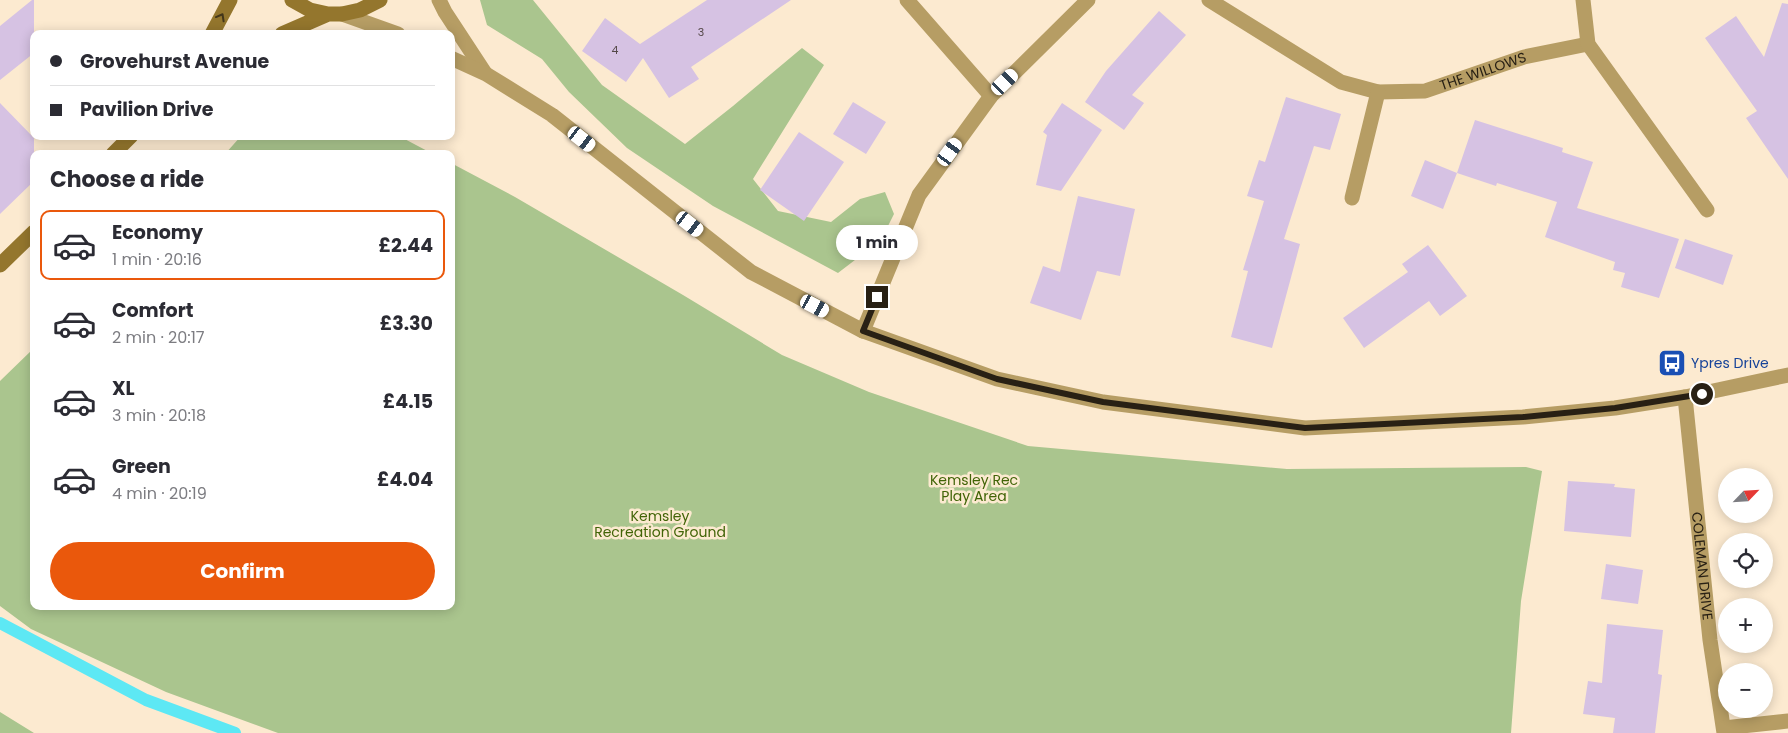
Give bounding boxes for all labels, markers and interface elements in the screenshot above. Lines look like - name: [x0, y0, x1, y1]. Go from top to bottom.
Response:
- one-way arrow: [215, 13, 225, 22]
- house number: 3: [698, 24, 704, 40]
- house number: 4: [612, 42, 619, 58]
- street label: THE WILLOWS: [1437, 47, 1529, 95]
- text: Grovehurst Avenue: [80, 48, 269, 75]
- car: [988, 66, 1021, 98]
- text: Pavilion Drive: [80, 96, 214, 123]
- car: [565, 124, 598, 154]
- car: [935, 135, 964, 169]
- text: Choose a ride: [50, 164, 204, 195]
- car: [673, 209, 706, 239]
- text: Economy: [112, 219, 203, 246]
- icon: car: [52, 223, 97, 268]
- callout: 1 min: [836, 224, 918, 260]
- text: 1 min: [856, 231, 898, 254]
- text: £2.44: [378, 232, 433, 259]
- text: 1 min · 20:16: [112, 248, 202, 271]
- route end: [866, 286, 888, 308]
- car: [798, 292, 831, 320]
- text: Comfort: [112, 297, 194, 324]
- icon: car: [52, 301, 97, 346]
- text: £3.30: [380, 310, 433, 337]
- text: 2 min · 20:17: [112, 326, 205, 349]
- bus stop icon: Ypres Drive: [1657, 348, 1687, 378]
- place label: Ypres Drive: [1691, 353, 1769, 373]
- text: XL: [112, 375, 135, 402]
- icon: car: [52, 379, 97, 424]
- route start: [1691, 383, 1713, 405]
- text: £4.15: [383, 388, 433, 415]
- text: 3 min · 20:18: [112, 404, 206, 427]
- text: Green: [112, 453, 171, 480]
- icon: car: [52, 457, 97, 502]
- text: £4.04: [377, 466, 433, 493]
- north arrow: [1718, 468, 1772, 522]
- map controls: [1718, 468, 1773, 718]
- park label: Kemsley Rec Play Area: [930, 470, 1018, 506]
- text: 4 min · 20:19: [112, 482, 207, 505]
- park label: Kemsley Recreation Ground: [594, 506, 726, 542]
- street label: COLEMAN DRIVE: [1687, 511, 1718, 621]
- button: locate: [1718, 533, 1773, 588]
- button: Confirm: [50, 542, 435, 600]
- button: +: [1718, 598, 1773, 653]
- button: −: [1718, 663, 1773, 718]

